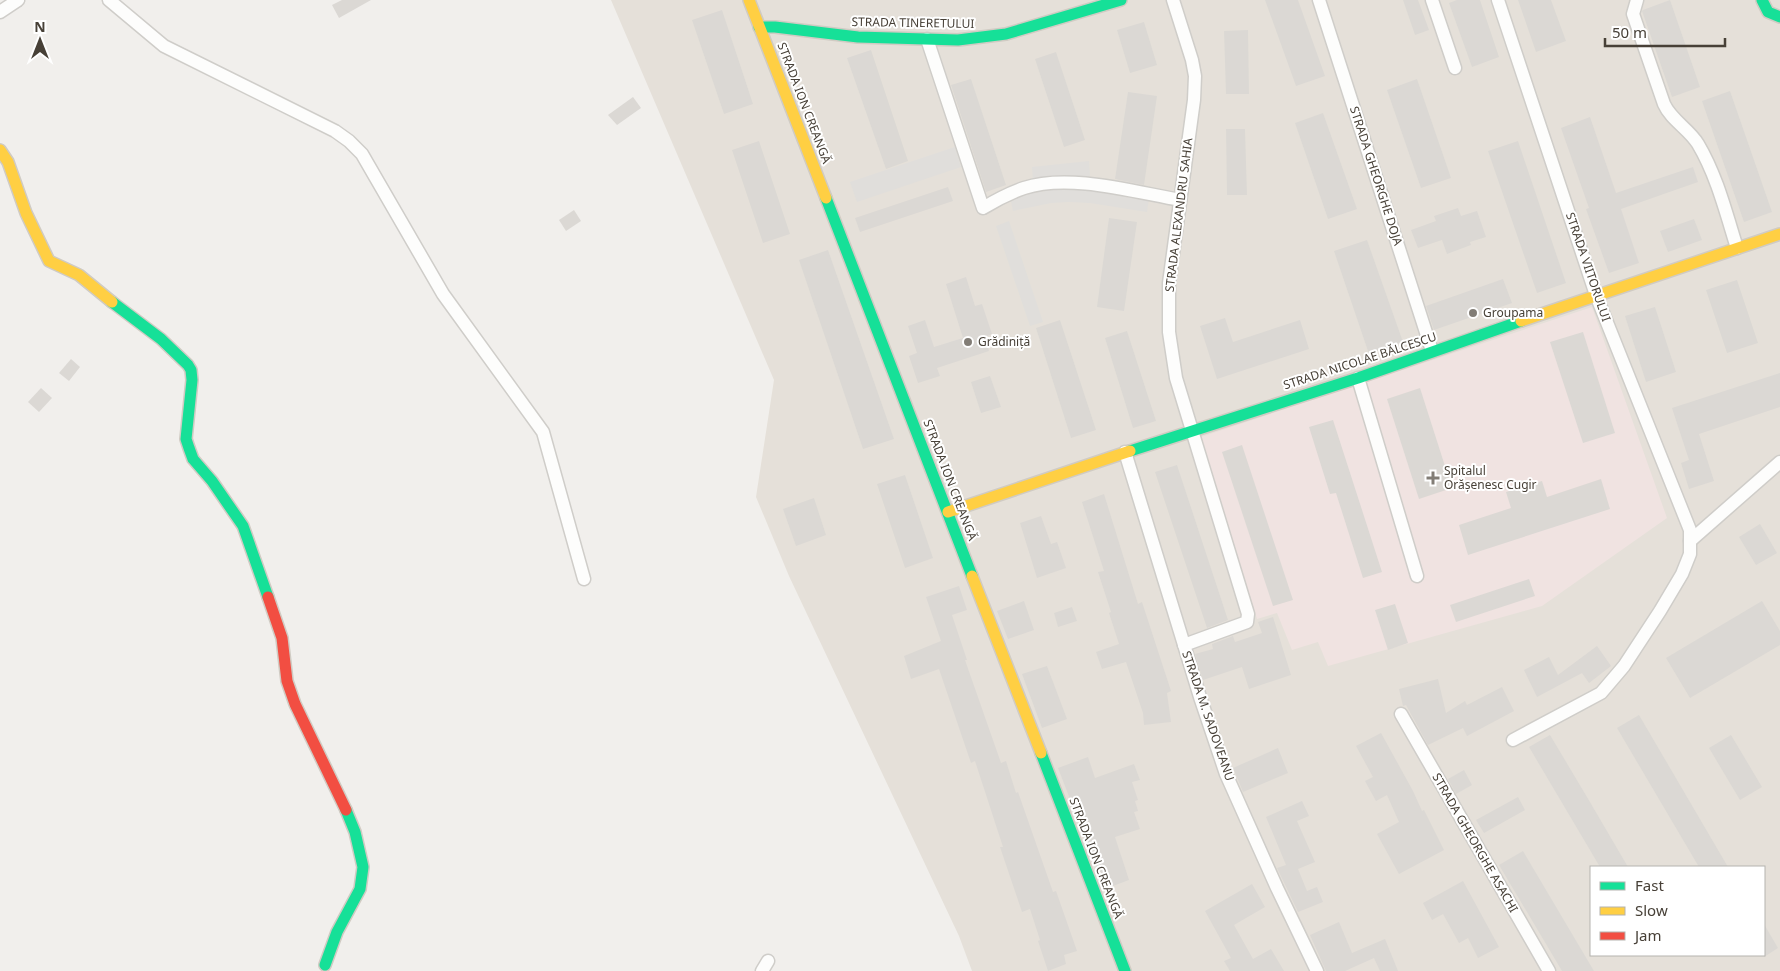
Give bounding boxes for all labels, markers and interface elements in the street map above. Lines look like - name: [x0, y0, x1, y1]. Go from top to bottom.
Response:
- street label: STRADA TINERETULUI: [851, 13, 975, 32]
- north arrow: [15, 15, 65, 65]
- scale bar: [1605, 15, 1725, 47]
- text: N: [34, 17, 46, 36]
- text: 50 m: [1612, 22, 1647, 42]
- street label: STRADA ION CREANGĂ: [774, 40, 836, 166]
- street label: STRADA GHEORGHE DOJA: [1346, 104, 1407, 248]
- street label: STRADA ALEXANDRU SAHIA: [1161, 137, 1196, 293]
- street label: STRADA VIITORULUI: [1562, 210, 1615, 324]
- place label: Groupama: [1483, 304, 1543, 321]
- marker: Groupama: [1467, 307, 1479, 319]
- street label: STRADA NICOLAE BĂLCESCU: [1281, 328, 1439, 393]
- place label: Grădiniță: [978, 333, 1030, 350]
- marker: Grădiniță: [962, 336, 974, 348]
- street label: STRADA ION CREANGĂ: [920, 417, 982, 543]
- place label: Spitalul Orășenesc Cugir: [1444, 462, 1537, 493]
- marker: Spitalul Orășenesc Cugir: [1426, 471, 1440, 485]
- street label: STRADA M. SADOVEANU: [1178, 648, 1239, 783]
- street label: STRADA GHEORGHE ASACHI: [1428, 770, 1522, 916]
- street label: STRADA ION CREANGĂ: [1066, 795, 1128, 921]
- legend: [1590, 866, 1765, 956]
- text: Fast: [1635, 875, 1664, 895]
- text: Slow: [1635, 900, 1668, 920]
- text: Jam: [1633, 925, 1662, 945]

